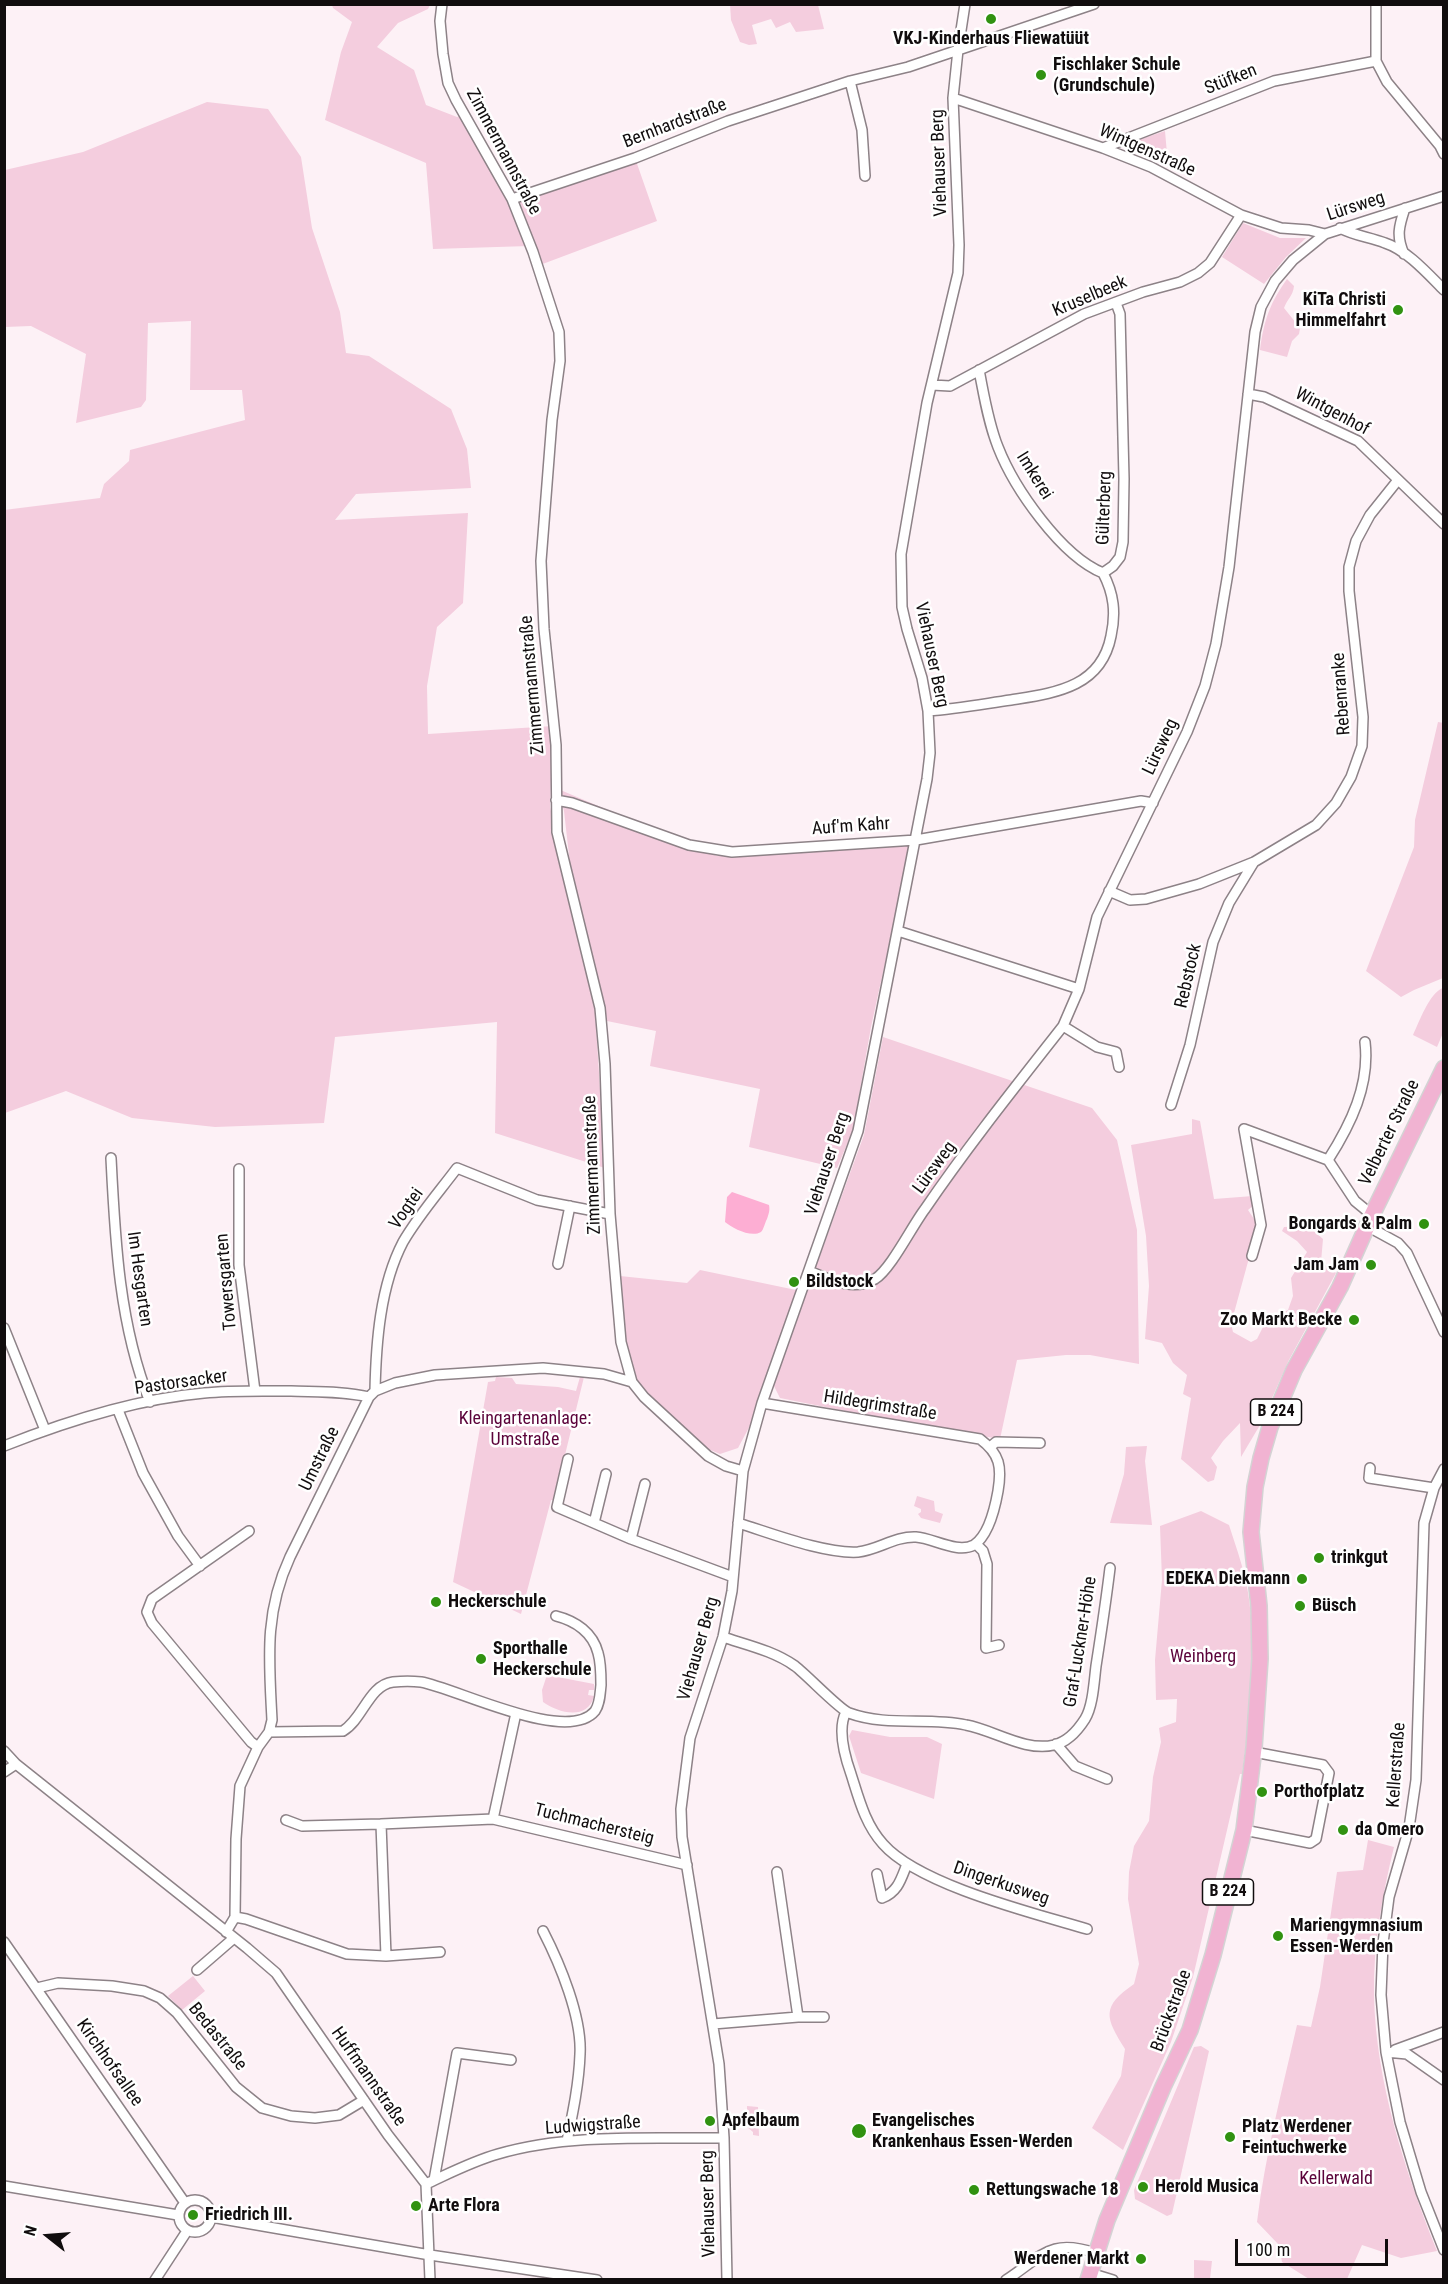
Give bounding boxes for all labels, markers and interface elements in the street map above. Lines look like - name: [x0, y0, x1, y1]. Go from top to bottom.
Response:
- marker: VKJ-Kinderhaus Fliewatüüt: [984, 12, 998, 26]
- place label: VKJ-Kinderhaus Fliewatüüt: [893, 28, 1089, 50]
- place label: Fischlaker Schule (Grundschule): [1053, 54, 1180, 97]
- street label: Stüfken: [1202, 60, 1260, 100]
- marker: Fischlaker Schule (Grundschule): [1034, 68, 1048, 82]
- street label: Zimmermannstraße: [461, 85, 545, 219]
- street label: Bernhardstraße: [620, 94, 730, 154]
- street label: Viehauser Berg: [927, 109, 953, 217]
- street label: Wintgenstraße: [1096, 120, 1198, 182]
- street label: Lürsweg: [1324, 188, 1388, 226]
- street label: Kruselbeek: [1050, 272, 1130, 322]
- place label: KiTa Christi Himmelfahrt: [1295, 289, 1386, 332]
- marker: KiTa Christi Himmelfahrt: [1391, 303, 1405, 317]
- street label: Wintgenhof: [1291, 383, 1373, 441]
- street label: Imkerei: [1011, 448, 1057, 504]
- street label: Gülterberg: [1093, 471, 1117, 545]
- street label: Viehauser Berg: [909, 600, 953, 710]
- street label: Zimmermannstraße: [516, 615, 550, 755]
- street label: Rebenranke: [1328, 652, 1356, 736]
- street label: Lürsweg: [1139, 715, 1183, 779]
- street label: Auf'm Kahr: [811, 814, 891, 840]
- street label: Rebstock: [1171, 942, 1207, 1010]
- street label: Velberter Straße: [1355, 1077, 1425, 1189]
- street label: Zimmermannstraße: [580, 1095, 606, 1235]
- street label: Viehauser Berg: [801, 1110, 855, 1218]
- street label: Lürsweg: [909, 1138, 961, 1198]
- street label: Vogtei: [385, 1184, 429, 1234]
- place label: Bongards & Palm: [1288, 1213, 1412, 1235]
- marker: Bongards & Palm: [1417, 1217, 1431, 1231]
- street label: Im Hesgarten: [122, 1230, 156, 1328]
- street label: Towersgarten: [212, 1233, 242, 1331]
- place label: Jam Jam: [1294, 1254, 1359, 1276]
- marker: Jam Jam: [1364, 1258, 1378, 1272]
- place label: Bildstock: [806, 1271, 873, 1293]
- marker: Bildstock: [787, 1275, 801, 1289]
- place label: Zoo Markt Becke: [1220, 1309, 1342, 1331]
- marker: Zoo Markt Becke: [1347, 1313, 1361, 1327]
- street label: Pastorsacker: [133, 1366, 229, 1400]
- street label: Hildegrimstraße: [822, 1386, 938, 1426]
- road number: B 224: [1250, 1399, 1302, 1425]
- park label: Kleingartenanlage: Umstraße: [459, 1408, 591, 1450]
- street label: Umstraße: [295, 1423, 345, 1495]
- place label: trinkgut: [1331, 1547, 1388, 1569]
- marker: trinkgut: [1312, 1551, 1326, 1565]
- place label: EDEKA Diekmann: [1166, 1568, 1290, 1590]
- marker: EDEKA Diekmann: [1295, 1572, 1309, 1586]
- street label: Graf-Luckner-Höhe: [1060, 1575, 1102, 1709]
- place label: Heckerschule: [448, 1591, 546, 1613]
- street label: Viehauser Berg: [674, 1594, 724, 1704]
- marker: Heckerschule: [429, 1595, 443, 1609]
- place label: Büsch: [1312, 1595, 1356, 1617]
- marker: Büsch: [1293, 1599, 1307, 1613]
- place label: Sporthalle Heckerschule: [493, 1638, 591, 1680]
- park label: Weinberg: [1170, 1646, 1236, 1668]
- marker: Sporthalle Heckerschule: [474, 1652, 488, 1666]
- street label: Kellerstraße: [1383, 1722, 1411, 1808]
- place label: Porthofplatz: [1274, 1781, 1364, 1803]
- marker: Porthofplatz: [1255, 1785, 1269, 1799]
- street label: Tuchmachersteig: [532, 1800, 656, 1850]
- place label: da Omero: [1355, 1819, 1424, 1841]
- marker: da Omero: [1336, 1823, 1350, 1837]
- street label: Dingerkusweg: [950, 1858, 1052, 1910]
- road number: B 224: [1202, 1879, 1254, 1905]
- place label: Mariengymnasium Essen-Werden: [1290, 1915, 1423, 1958]
- marker: Mariengymnasium Essen-Werden: [1271, 1929, 1285, 1943]
- street label: Brückstraße: [1147, 1967, 1197, 2055]
- street label: Bedastraße: [183, 1999, 251, 2075]
- street label: Kirchhofsallee: [71, 2015, 147, 2111]
- street label: Huffmannstraße: [326, 2023, 410, 2131]
- place label: Apfelbaum: [722, 2110, 800, 2132]
- place label: Evangelisches Krankenhaus Essen-Werden: [872, 2110, 1073, 2152]
- street label: Ludwigstraße: [545, 2112, 641, 2140]
- marker: Apfelbaum: [703, 2114, 717, 2128]
- place label: Platz Werdener Feintuchwerke: [1242, 2116, 1352, 2158]
- marker: Evangelisches Krankenhaus Essen-Werden: [850, 2122, 868, 2140]
- marker: Platz Werdener Feintuchwerke: [1223, 2130, 1237, 2144]
- street label: Viehauser Berg: [697, 2150, 721, 2258]
- park label: Kellerwald: [1299, 2168, 1373, 2190]
- place label: Herold Musica: [1155, 2176, 1259, 2198]
- place label: Rettungswache 18: [986, 2179, 1119, 2201]
- marker: Herold Musica: [1136, 2180, 1150, 2194]
- marker: Rettungswache 18: [967, 2183, 981, 2197]
- place label: Arte Flora: [428, 2195, 500, 2217]
- marker: Arte Flora: [409, 2199, 423, 2213]
- place label: Friedrich III.: [205, 2204, 293, 2226]
- north arrow: [18, 2206, 78, 2266]
- marker: Friedrich III.: [186, 2208, 200, 2222]
- text: N: [20, 2223, 41, 2238]
- scale bar: [1238, 2227, 1391, 2265]
- text: 100 m: [1246, 2239, 1290, 2260]
- place label: Werdener Markt: [1014, 2248, 1129, 2270]
- marker: Werdener Markt: [1134, 2252, 1148, 2266]

